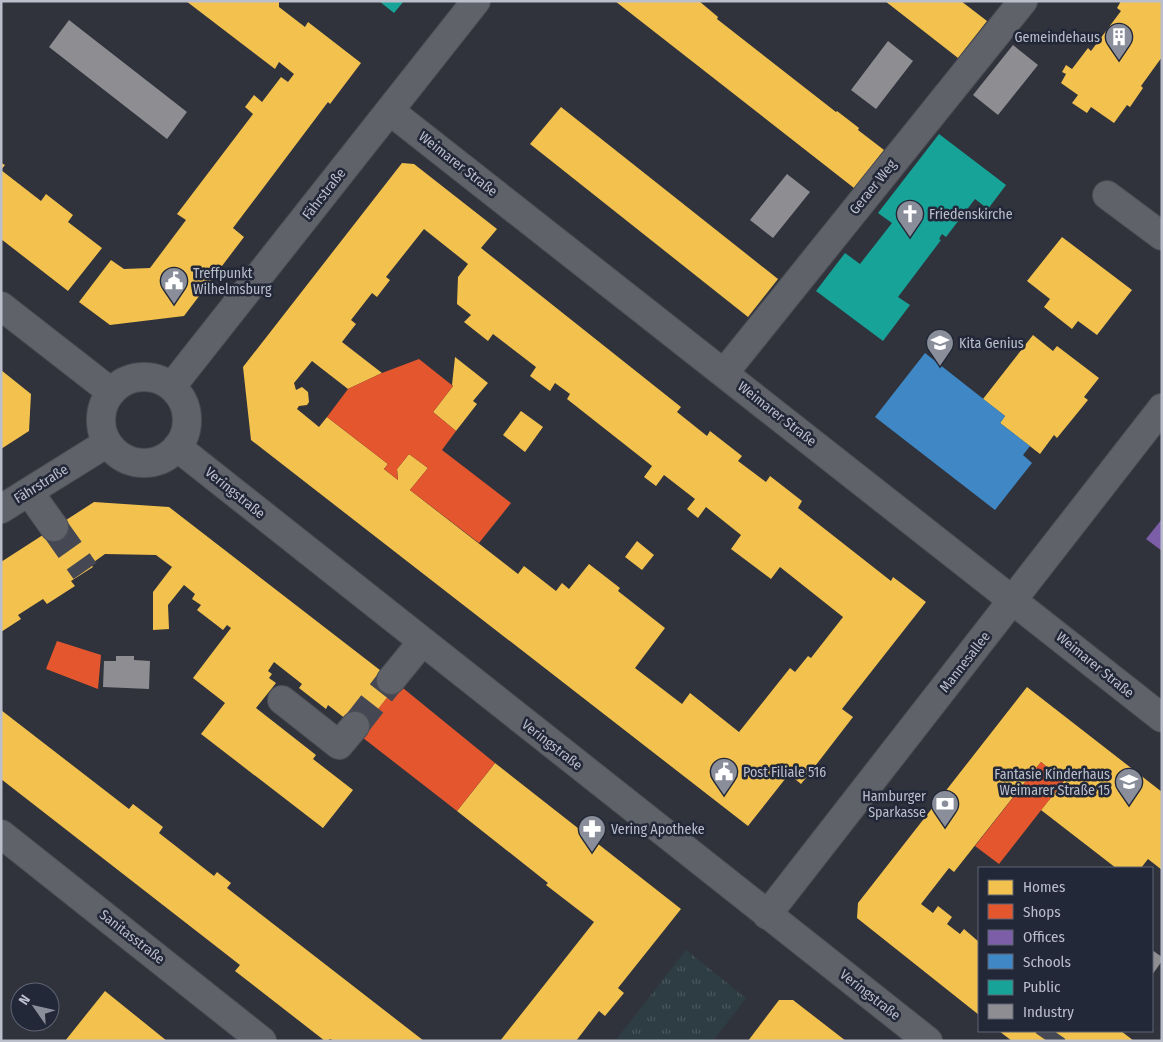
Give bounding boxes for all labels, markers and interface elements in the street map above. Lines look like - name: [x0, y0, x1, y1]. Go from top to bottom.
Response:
- building icon: Gemeindehaus: [1104, 22, 1134, 61]
- place label: Gemeindehaus: [1015, 29, 1100, 46]
- street label: Weimarer Straße: [415, 128, 501, 200]
- street label: Geraer Weg: [846, 156, 900, 218]
- street label: Fährstraße: [299, 165, 349, 223]
- church icon: Friedenskirche: [895, 199, 925, 238]
- place label: Friedenskirche: [929, 206, 1013, 223]
- place label: Treffpunkt Wilhelmsburg: [193, 265, 272, 298]
- public building icon: Treffpunkt Wilhelmsburg: [159, 266, 189, 305]
- school or university icon: Kita Genius: [925, 328, 955, 367]
- place label: Kita Genius: [959, 335, 1024, 352]
- street label: Weimarer Straße: [734, 378, 820, 450]
- street label: Fährstraße: [11, 461, 71, 507]
- street label: Veringstraße: [202, 464, 268, 522]
- street label: Mannesallee: [936, 628, 994, 696]
- street label: Weimarer Straße: [1053, 628, 1137, 702]
- street label: Veringstraße: [518, 716, 586, 774]
- public building icon: Post Filiale 516: [709, 757, 739, 796]
- place label: Post Filiale 516: [743, 764, 826, 781]
- place label: Fantasie Kinderhaus Weimarer Straße 15: [994, 766, 1110, 799]
- school or university icon: Fantasie Kinderhaus Weimarer Straße 15: [1114, 767, 1144, 806]
- place label: Hamburger Sparkasse: [862, 788, 926, 821]
- bank icon: Hamburger Sparkasse: [930, 789, 960, 828]
- pharmacy icon: Vering Apotheke: [577, 814, 607, 853]
- place label: Vering Apotheke: [611, 821, 705, 838]
- legend: [978, 867, 1153, 1032]
- text: Homes: [1023, 878, 1065, 896]
- text: Shops: [1023, 903, 1061, 921]
- street label: Sanitasstraße: [96, 906, 168, 968]
- text: Offices: [1023, 928, 1065, 946]
- text: Schools: [1023, 953, 1071, 971]
- street label: Veringstraße: [836, 966, 904, 1024]
- text: Public: [1023, 978, 1061, 996]
- north arrow: [10, 982, 60, 1032]
- text: N: [15, 992, 34, 1008]
- text: Industry: [1023, 1003, 1074, 1021]

